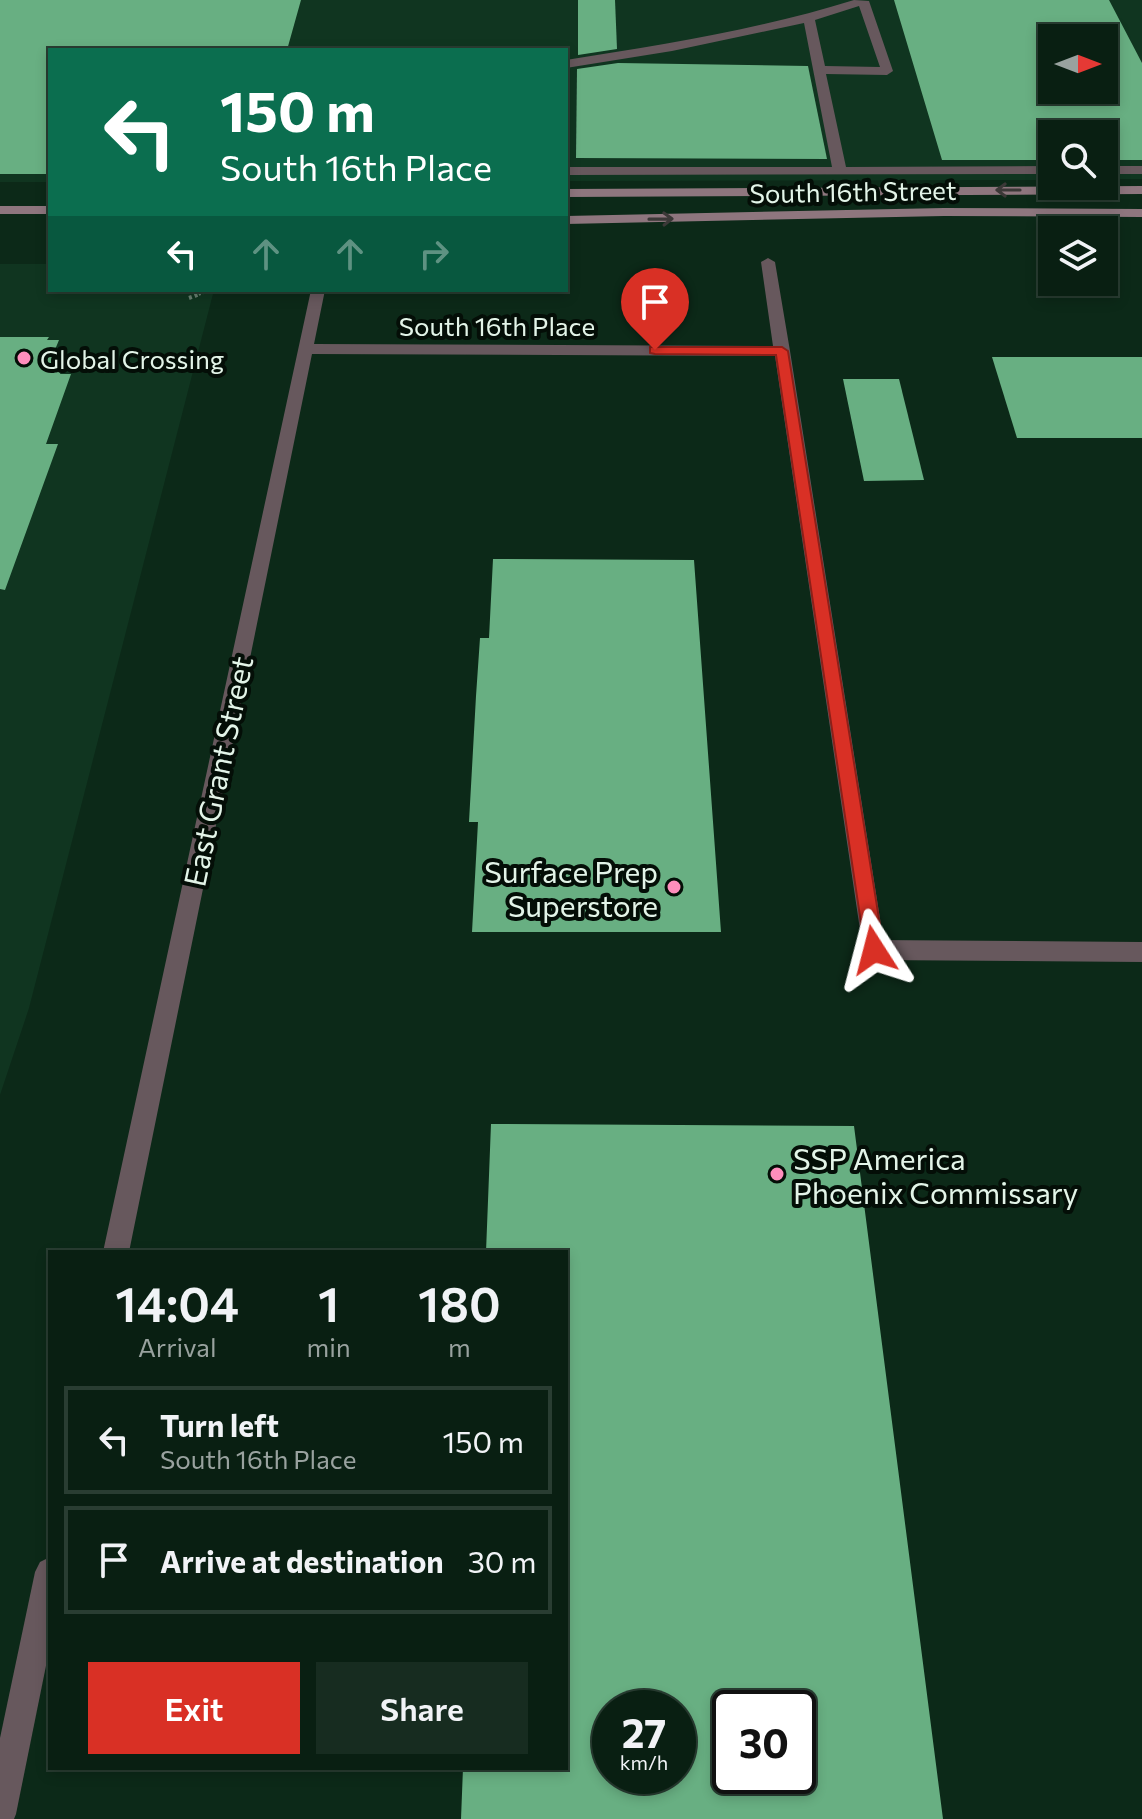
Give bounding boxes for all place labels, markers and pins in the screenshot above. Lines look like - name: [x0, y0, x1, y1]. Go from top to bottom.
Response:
- pin: [621, 268, 689, 350]
- place label: Global Crossing: [40, 343, 224, 374]
- marker: Global Crossing: [15, 349, 33, 367]
- place label: Surface Prep Superstore: [484, 852, 658, 923]
- marker: Surface Prep Superstore: [665, 878, 683, 896]
- place label: SSP America Phoenix Commissary: [793, 1139, 1078, 1210]
- marker: SSP America Phoenix Commissary: [768, 1165, 786, 1183]

